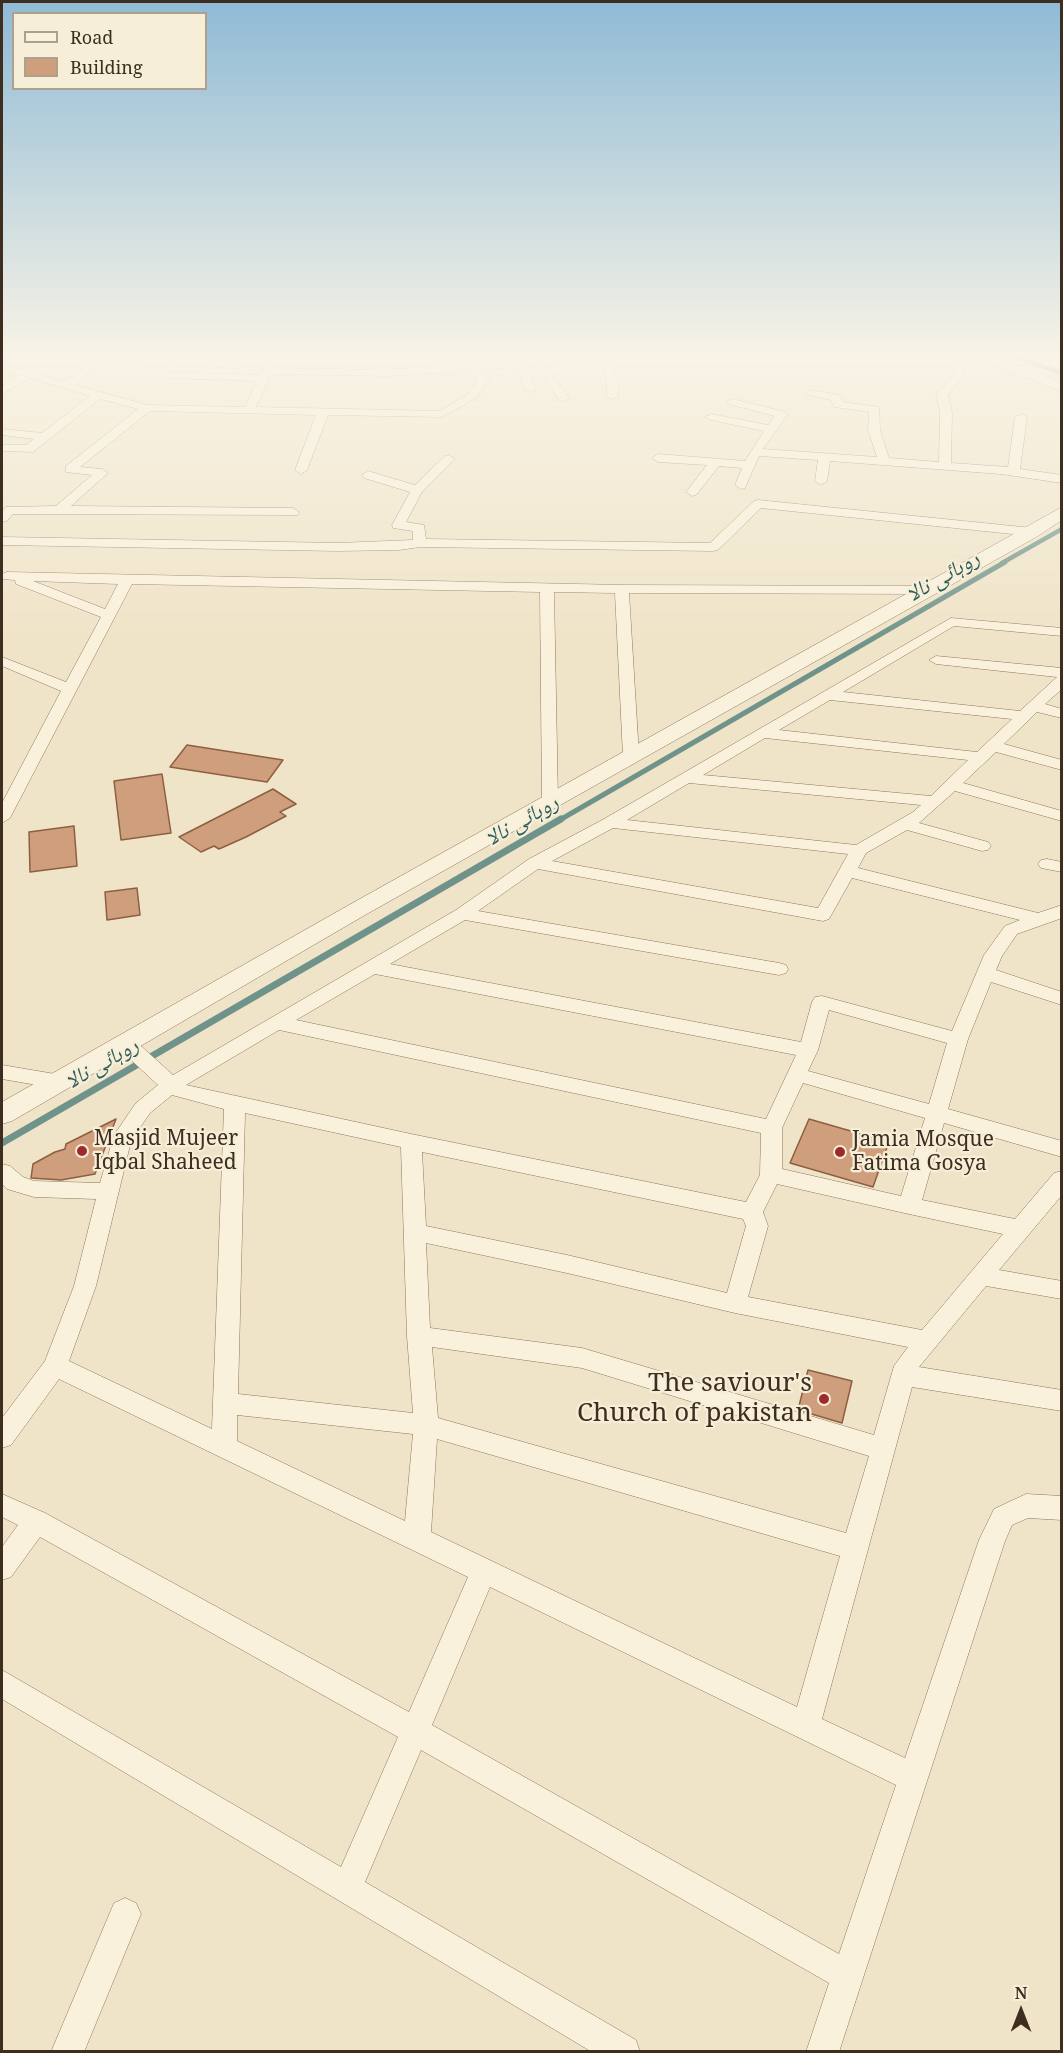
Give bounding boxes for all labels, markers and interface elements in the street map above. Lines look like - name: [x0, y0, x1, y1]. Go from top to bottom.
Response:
- legend: [12, 12, 207, 90]
- text: Road: [70, 25, 113, 49]
- text: Building: [70, 55, 143, 79]
- water label: روہائی نالا: [902, 545, 984, 609]
- water label: روہائی نالا: [481, 789, 563, 853]
- water label: روہائی نالا: [61, 1032, 143, 1096]
- place label: Masjid Mujeer Iqbal Shaheed: [94, 1126, 238, 1176]
- place label: Jamia Mosque Fatima Gosya: [852, 1127, 994, 1177]
- marker: Masjid Mujeer Iqbal Shaheed: [75, 1144, 89, 1158]
- marker: Jamia Mosque Fatima Gosya: [833, 1145, 847, 1159]
- place label: The saviour's Church of pakistan: [577, 1368, 812, 1430]
- marker: The saviour's Church of pakistan: [817, 1392, 831, 1406]
- north arrow: [991, 1981, 1051, 2041]
- text: N: [1015, 1982, 1027, 2004]

